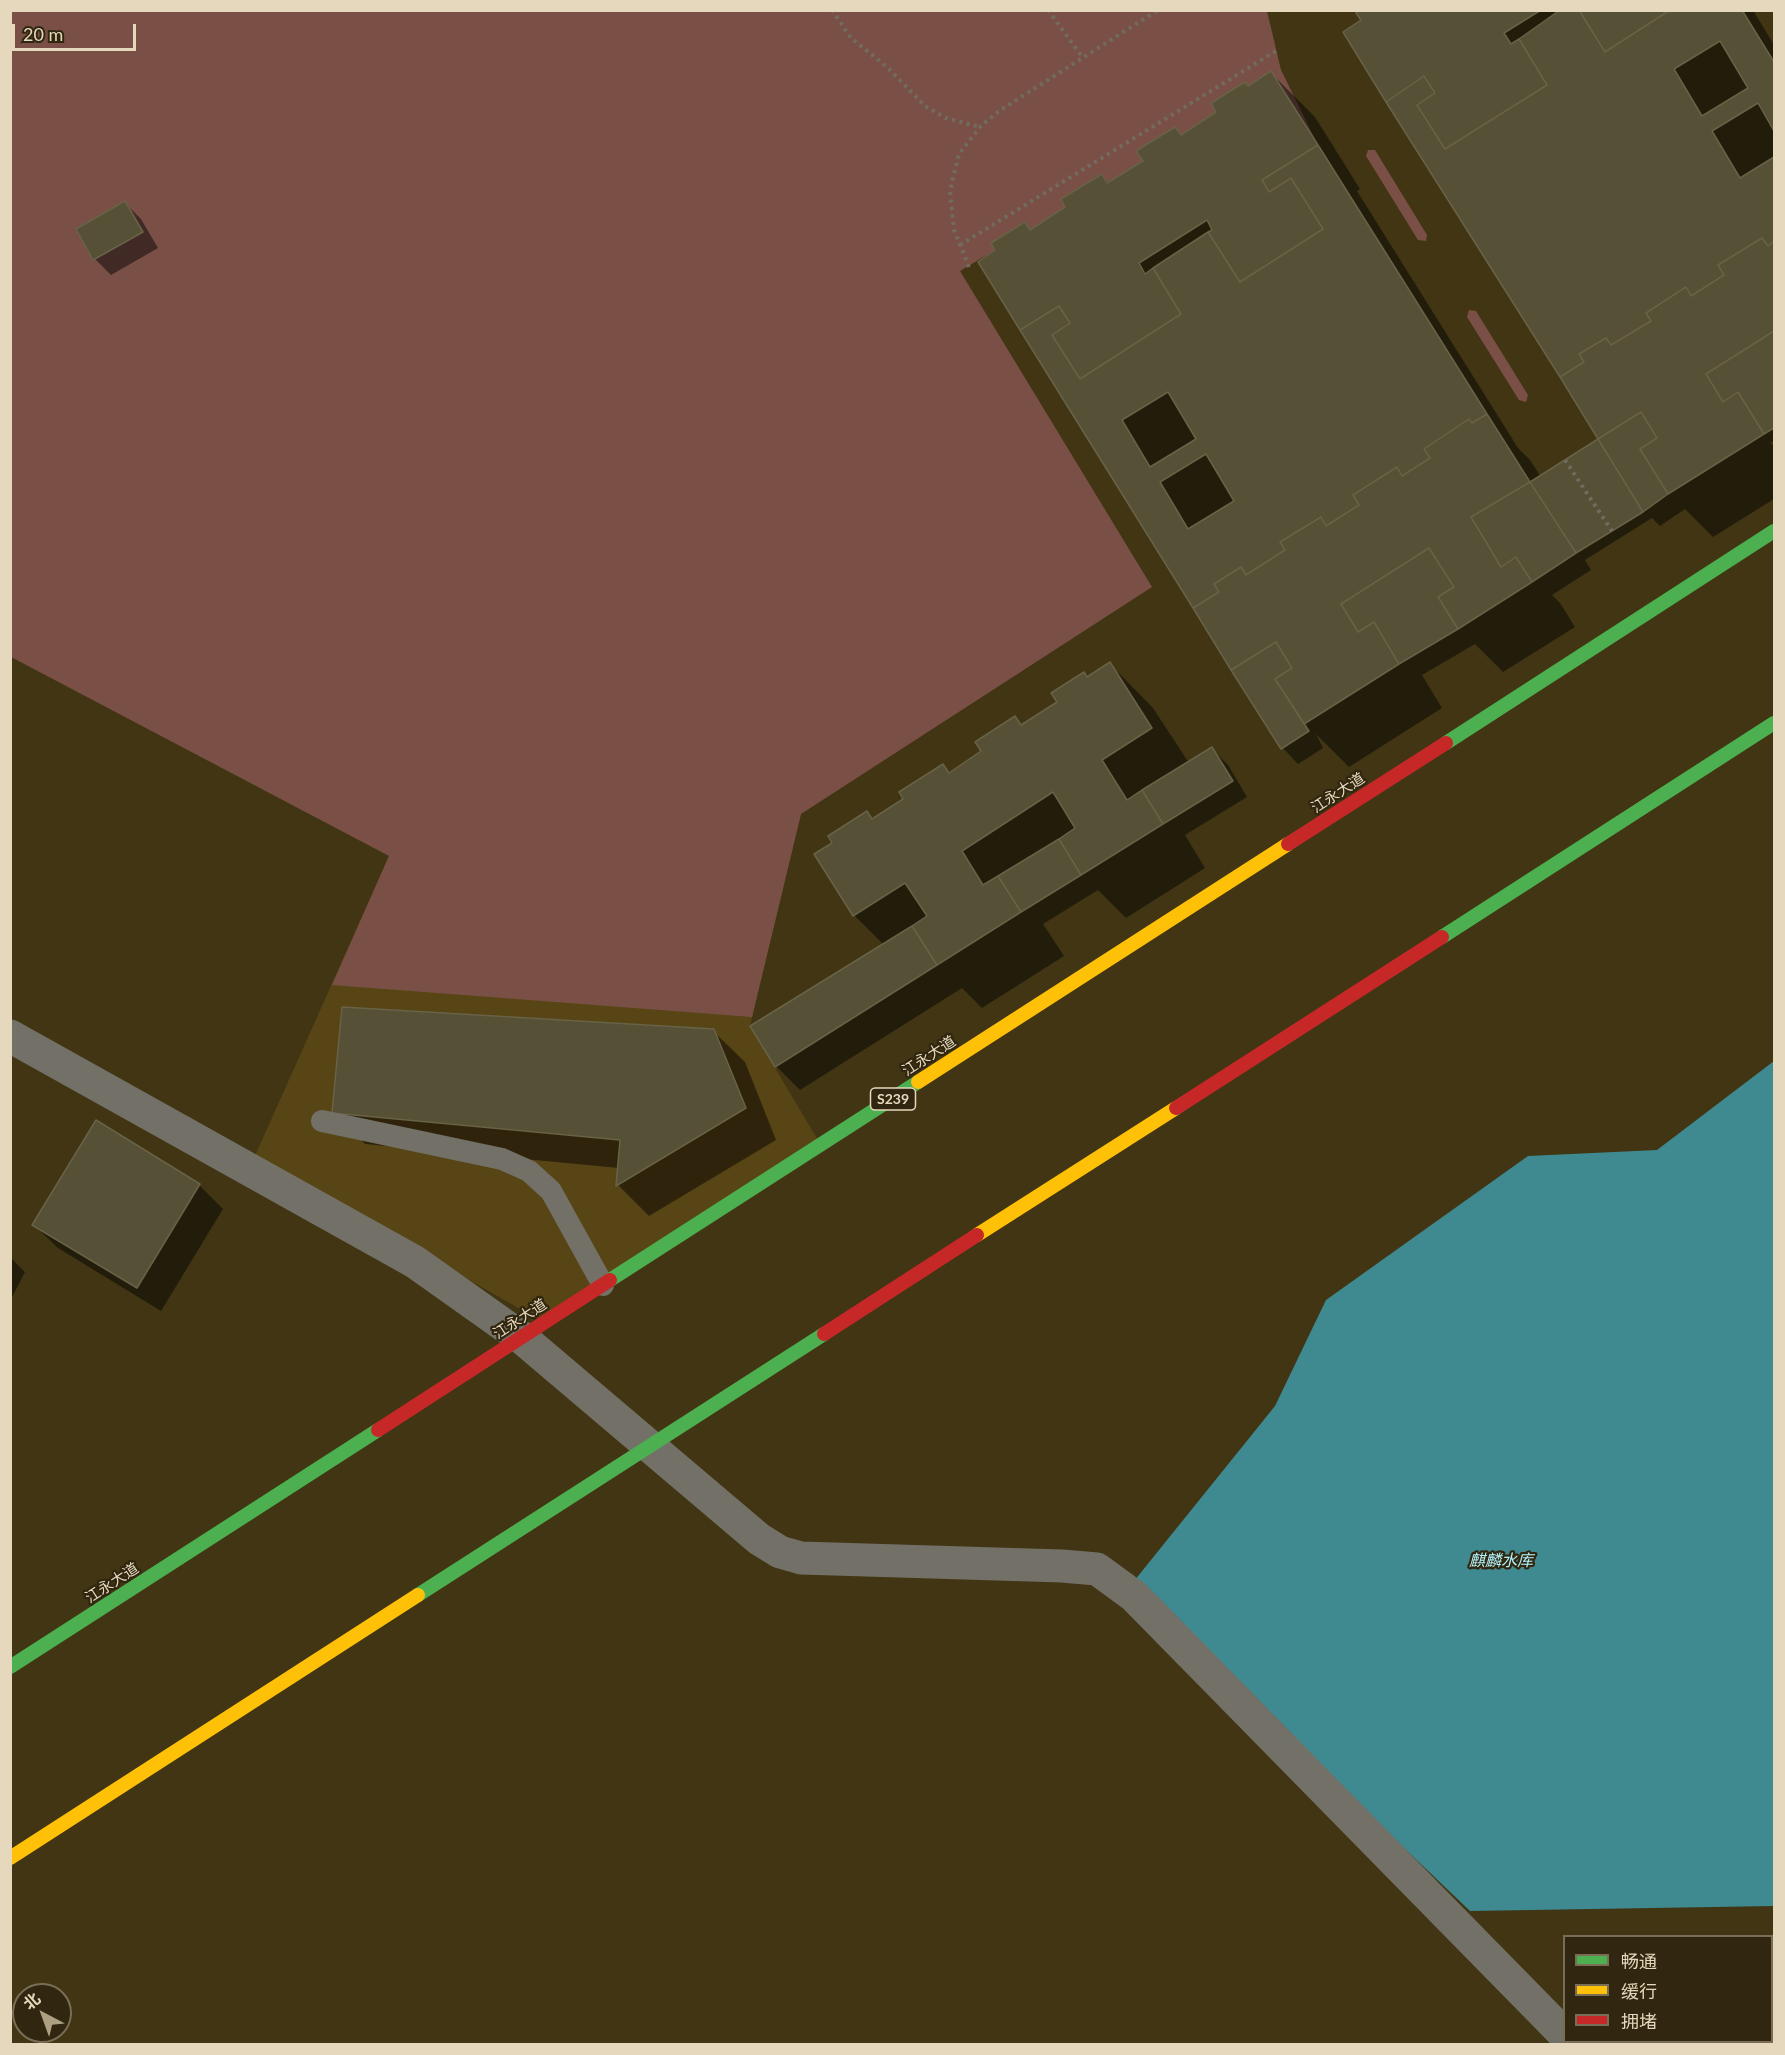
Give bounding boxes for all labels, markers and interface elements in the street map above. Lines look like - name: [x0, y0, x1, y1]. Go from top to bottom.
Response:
- scale bar: [15, 12, 140, 50]
- text: 20 m: [23, 23, 63, 45]
- street label: 江永大道: [1308, 769, 1368, 817]
- street label: 江永大道: [899, 1032, 959, 1080]
- road number: S239: [870, 1088, 916, 1110]
- street label: 江永大道: [490, 1295, 550, 1343]
- water label: 麒麟水库: [1469, 1551, 1533, 1571]
- street label: 江永大道: [82, 1559, 142, 1607]
- legend: [1563, 1935, 1773, 2043]
- text: 畅通: [1621, 1950, 1657, 1972]
- text: 缓行: [1621, 1980, 1657, 2002]
- north arrow: [12, 1983, 72, 2043]
- text: 北: [19, 1988, 43, 2013]
- text: 拥堵: [1621, 2010, 1657, 2032]

